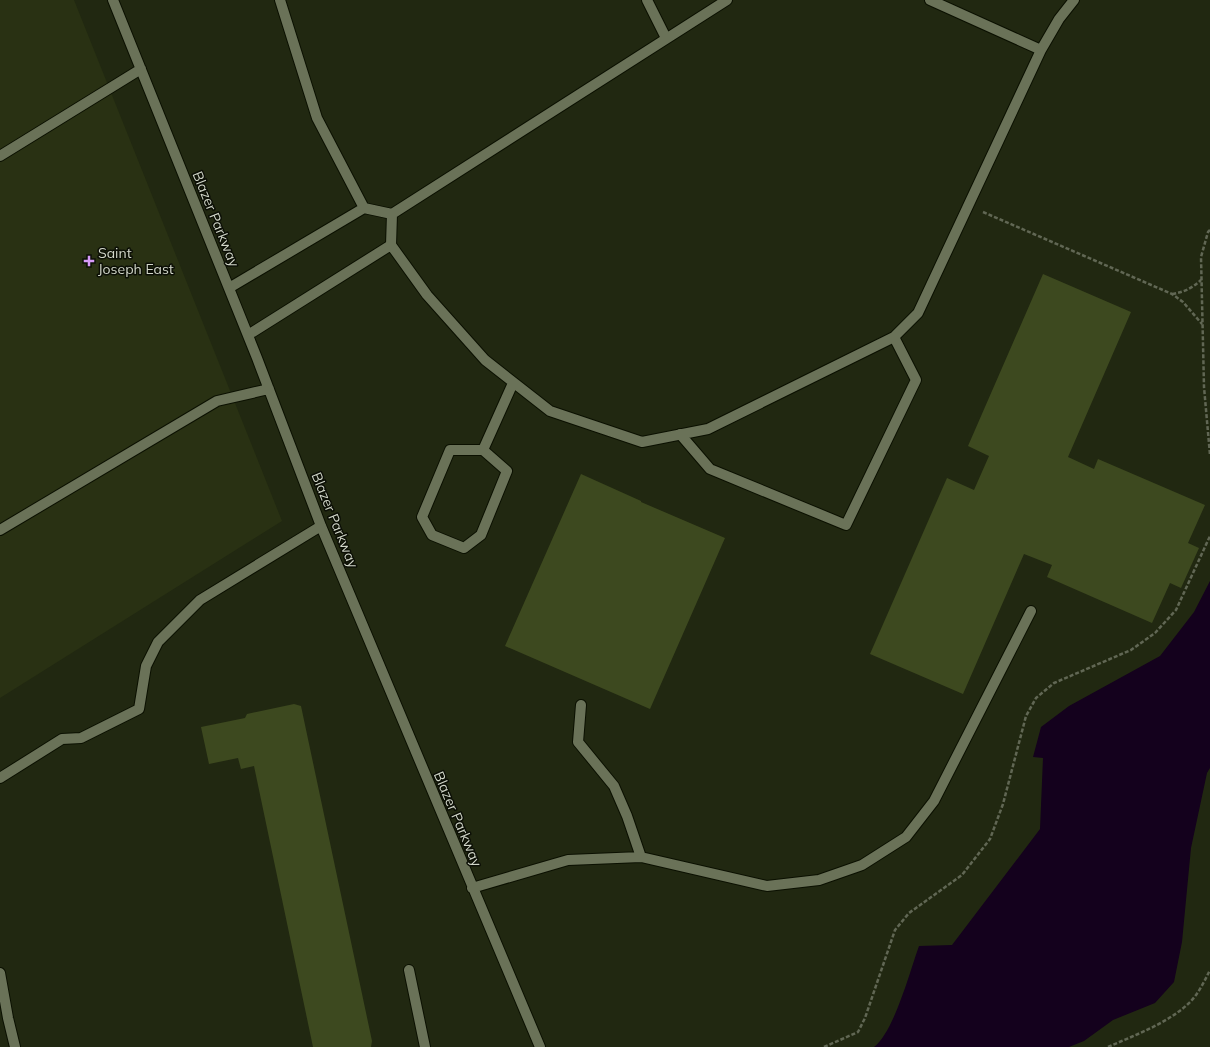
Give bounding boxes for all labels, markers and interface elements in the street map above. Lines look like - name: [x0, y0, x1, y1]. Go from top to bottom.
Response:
- street label: Blazer Parkway: [189, 168, 244, 270]
- place label: Saint Joseph East: [98, 244, 174, 278]
- marker: Saint Joseph East: [83, 255, 95, 267]
- street label: Blazer Parkway: [308, 469, 363, 571]
- street label: Blazer Parkway: [430, 769, 486, 870]

